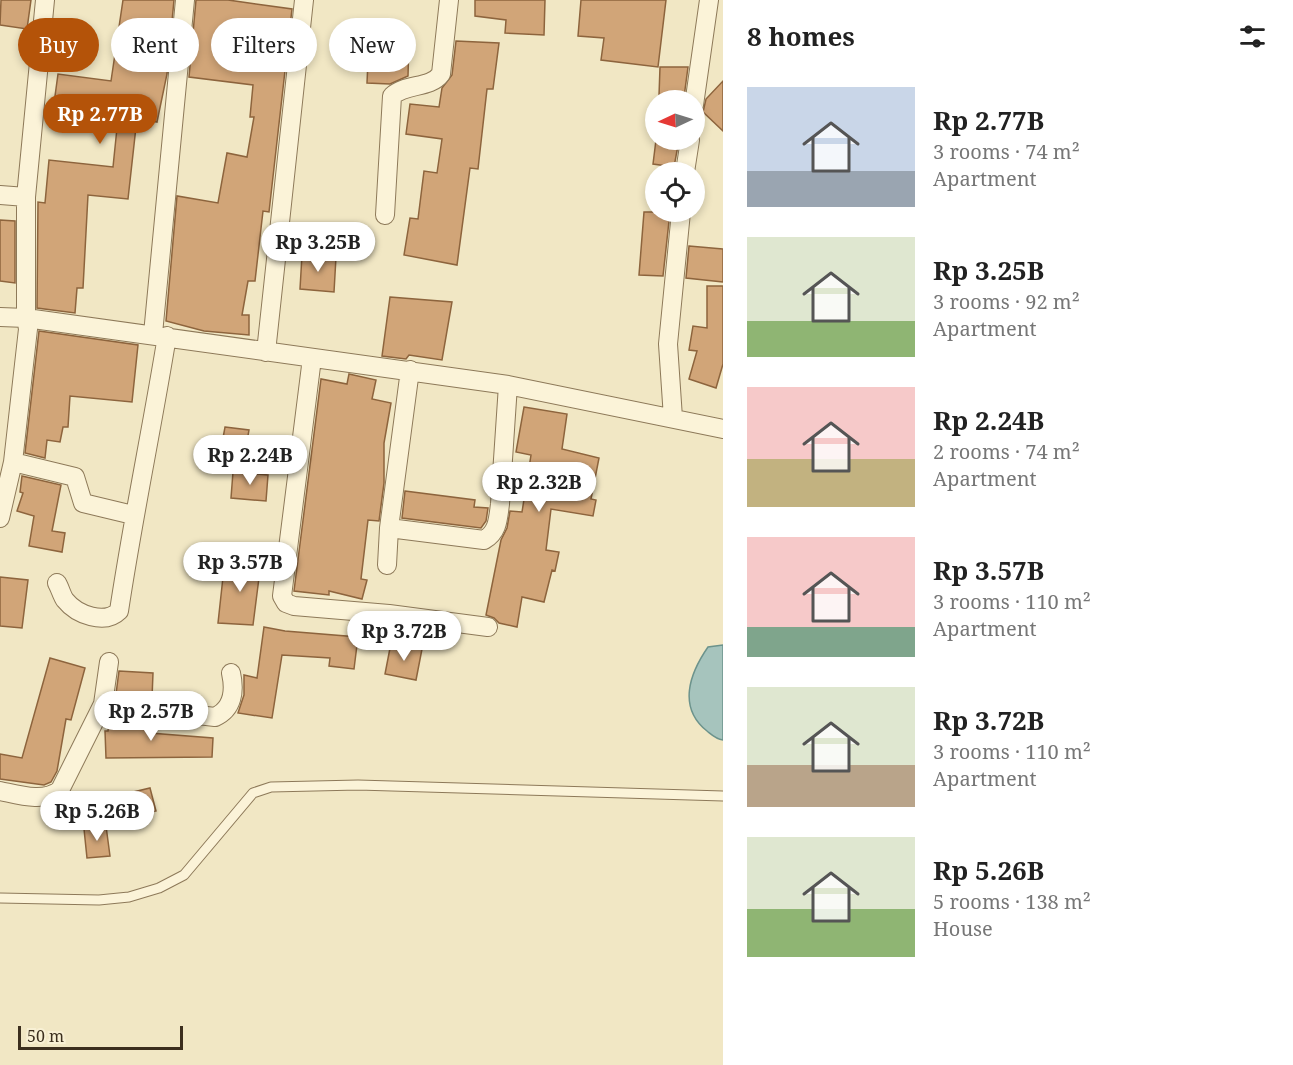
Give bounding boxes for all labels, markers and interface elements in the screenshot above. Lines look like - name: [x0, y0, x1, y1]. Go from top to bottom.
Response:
- chip: Buy: [18, 18, 99, 72]
- chip: Rent: [111, 18, 199, 72]
- chip: Filters: [211, 18, 317, 72]
- chip: New: [329, 18, 416, 72]
- text: 8 homes: [747, 18, 855, 54]
- icon: filters: [1236, 20, 1269, 53]
- north arrow: [645, 90, 705, 150]
- map controls: [645, 90, 705, 222]
- pin: Rp 2.77B: [38, 94, 162, 145]
- text: Rp 2.77B: [57, 100, 143, 127]
- text: Rp 2.77B: [933, 102, 1044, 138]
- icon: home: [795, 111, 867, 183]
- text: 3 rooms · 74 m²: [933, 138, 1080, 165]
- button: locate: [645, 162, 705, 222]
- text: Apartment: [933, 165, 1037, 192]
- pin: Rp 3.25B: [256, 222, 380, 273]
- text: Rp 3.25B: [275, 228, 361, 255]
- text: Rp 3.25B: [933, 252, 1044, 288]
- icon: home: [795, 261, 867, 333]
- text: 3 rooms · 92 m²: [933, 288, 1080, 315]
- text: Apartment: [933, 315, 1037, 342]
- text: Rp 2.24B: [933, 402, 1044, 438]
- icon: home: [795, 411, 867, 483]
- pin: Rp 2.24B: [188, 435, 312, 486]
- text: 2 rooms · 74 m²: [933, 438, 1080, 465]
- text: Rp 2.24B: [207, 441, 293, 468]
- pin: Rp 2.32B: [477, 462, 601, 513]
- text: Apartment: [933, 465, 1037, 492]
- text: Rp 2.32B: [496, 468, 582, 495]
- pin: Rp 3.57B: [178, 542, 302, 593]
- text: Rp 3.57B: [197, 548, 283, 575]
- text: Rp 3.57B: [933, 552, 1044, 588]
- icon: home: [795, 561, 867, 633]
- text: 3 rooms · 110 m²: [933, 588, 1091, 615]
- pin: Rp 3.72B: [342, 611, 466, 662]
- text: Apartment: [933, 615, 1037, 642]
- text: Rp 3.72B: [361, 617, 447, 644]
- pin: Rp 2.57B: [89, 691, 213, 742]
- text: Rp 2.57B: [108, 697, 194, 724]
- text: Rp 3.72B: [933, 702, 1044, 738]
- icon: home: [795, 711, 867, 783]
- text: 3 rooms · 110 m²: [933, 738, 1091, 765]
- text: Apartment: [933, 765, 1037, 792]
- pin: Rp 5.26B: [35, 791, 159, 842]
- text: Rp 5.26B: [54, 797, 140, 824]
- text: Rp 5.26B: [933, 852, 1044, 888]
- icon: home: [795, 861, 867, 933]
- text: 5 rooms · 138 m²: [933, 888, 1091, 915]
- text: House: [933, 915, 993, 942]
- scale bar: [18, 1023, 183, 1050]
- text: 50 m: [27, 1025, 64, 1047]

